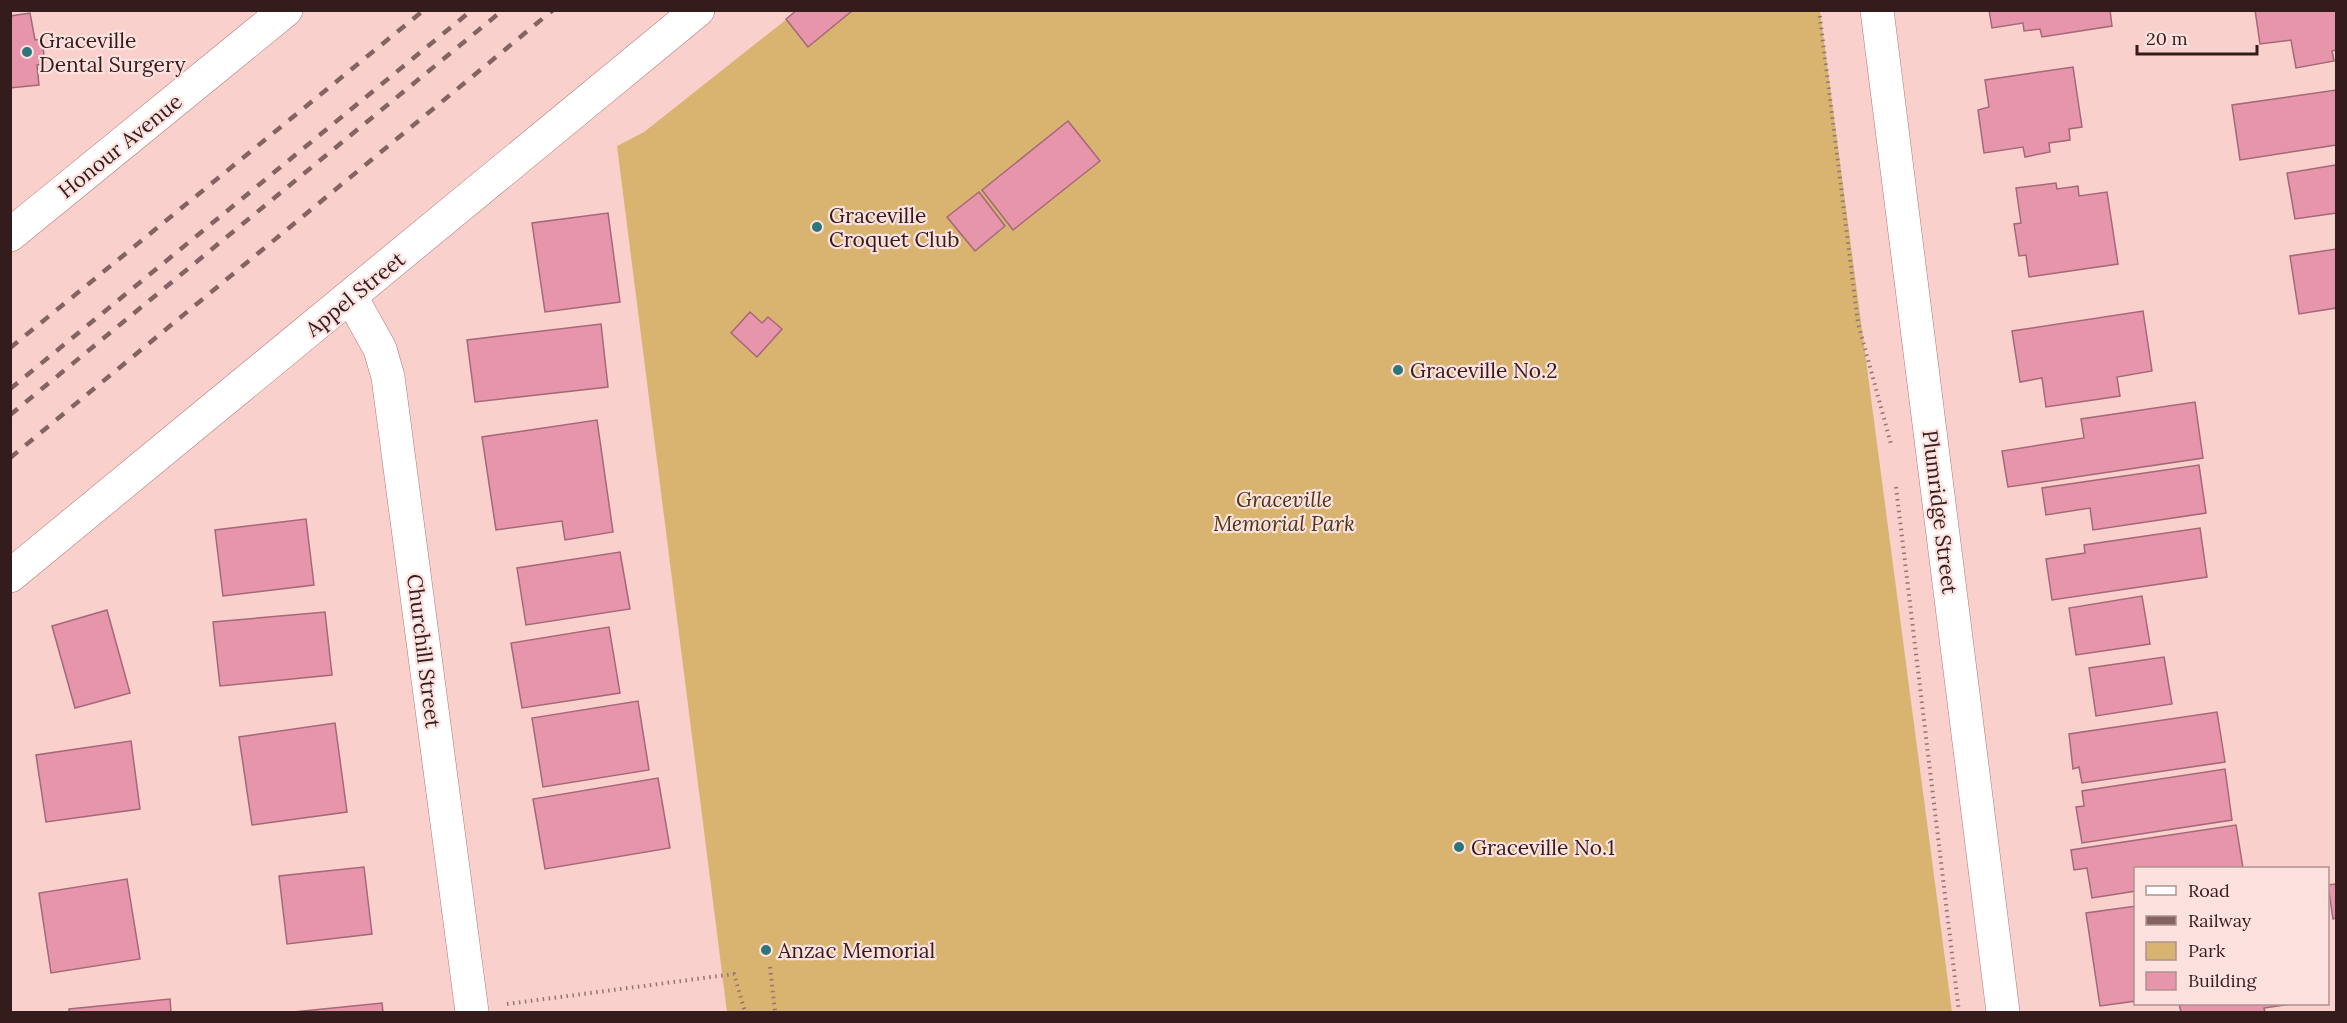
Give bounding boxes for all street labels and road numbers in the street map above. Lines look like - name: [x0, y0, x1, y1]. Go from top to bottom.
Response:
- street label: Honour Avenue: [53, 88, 187, 204]
- street label: Appel Street: [299, 245, 411, 343]
- street label: Plumridge Street: [1917, 428, 1964, 596]
- street label: Churchill Street: [401, 572, 447, 730]

